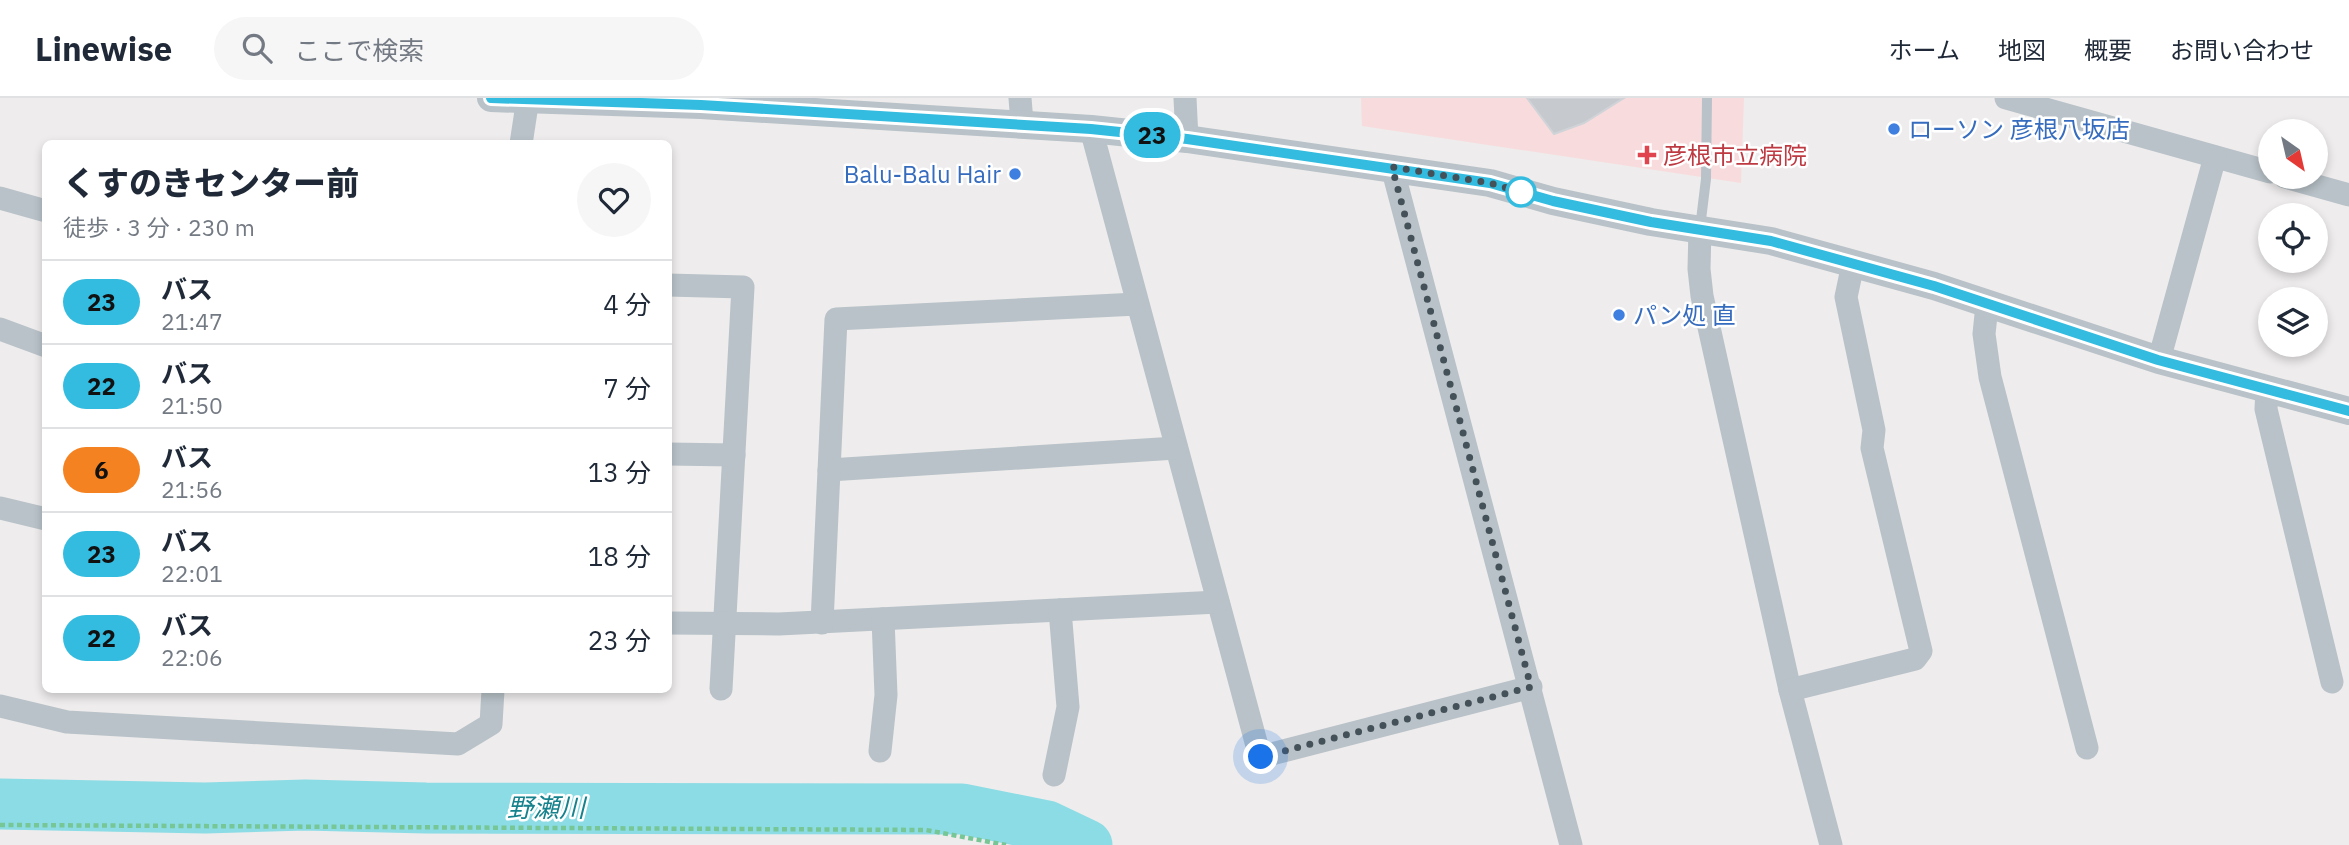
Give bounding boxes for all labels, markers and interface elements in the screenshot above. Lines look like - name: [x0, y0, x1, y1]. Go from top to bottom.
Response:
- search box: [214, 17, 704, 80]
- text: Linewise: [35, 27, 172, 70]
- icon: search: [238, 29, 276, 67]
- text: ここで検索: [294, 33, 424, 67]
- text: ホーム: [1889, 34, 1960, 66]
- text: 地図: [1998, 34, 2046, 66]
- text: 概要: [2084, 34, 2132, 66]
- text: お問い合わせ: [2170, 34, 2314, 66]
- line badge: 23: [1120, 112, 1184, 158]
- place label: ローソン 彦根八坂店: [1908, 113, 2130, 145]
- text: 23: [1138, 119, 1166, 151]
- north arrow: [2258, 119, 2328, 189]
- map controls: [2258, 119, 2328, 357]
- marker: ローソン 彦根八坂店: [1886, 121, 1902, 137]
- place label: 彦根市立病院: [1663, 139, 1807, 171]
- marker: 彦根市立病院: [1637, 145, 1657, 165]
- place label: Balu-Balu Hair: [844, 158, 1001, 190]
- text: くすのきセンター前: [63, 161, 359, 204]
- button: heart: [577, 163, 651, 237]
- marker: Balu-Balu Hair: [1007, 166, 1023, 182]
- unlabelled marker: [1506, 177, 1536, 207]
- button: locate: [2258, 203, 2328, 273]
- text: 徒歩 · 3 分 · 230 m: [63, 212, 255, 242]
- text: バス: [161, 272, 213, 306]
- text: 23: [87, 286, 116, 318]
- text: 4 分: [603, 287, 651, 321]
- button: layers: [2258, 287, 2328, 357]
- place label: パン処 直: [1633, 299, 1736, 331]
- text: 21:47: [161, 306, 223, 336]
- marker: パン処 直: [1611, 307, 1627, 323]
- text: バス: [161, 356, 213, 390]
- text: 22: [87, 370, 116, 402]
- text: 7 分: [603, 371, 651, 405]
- text: 21:50: [161, 390, 223, 420]
- text: バス: [161, 440, 213, 474]
- text: 6: [94, 454, 109, 486]
- text: 13 分: [588, 455, 651, 489]
- text: 21:56: [161, 474, 223, 504]
- text: バス: [161, 524, 213, 558]
- text: 23: [87, 538, 116, 570]
- text: 18 分: [588, 539, 651, 573]
- text: 22:01: [161, 558, 223, 588]
- text: バス: [161, 608, 213, 642]
- text: 22: [87, 622, 116, 654]
- text: 23 分: [588, 623, 651, 657]
- text: 22:06: [161, 642, 223, 672]
- your location: [1243, 739, 1278, 774]
- water label: 野瀬川: [507, 790, 588, 824]

